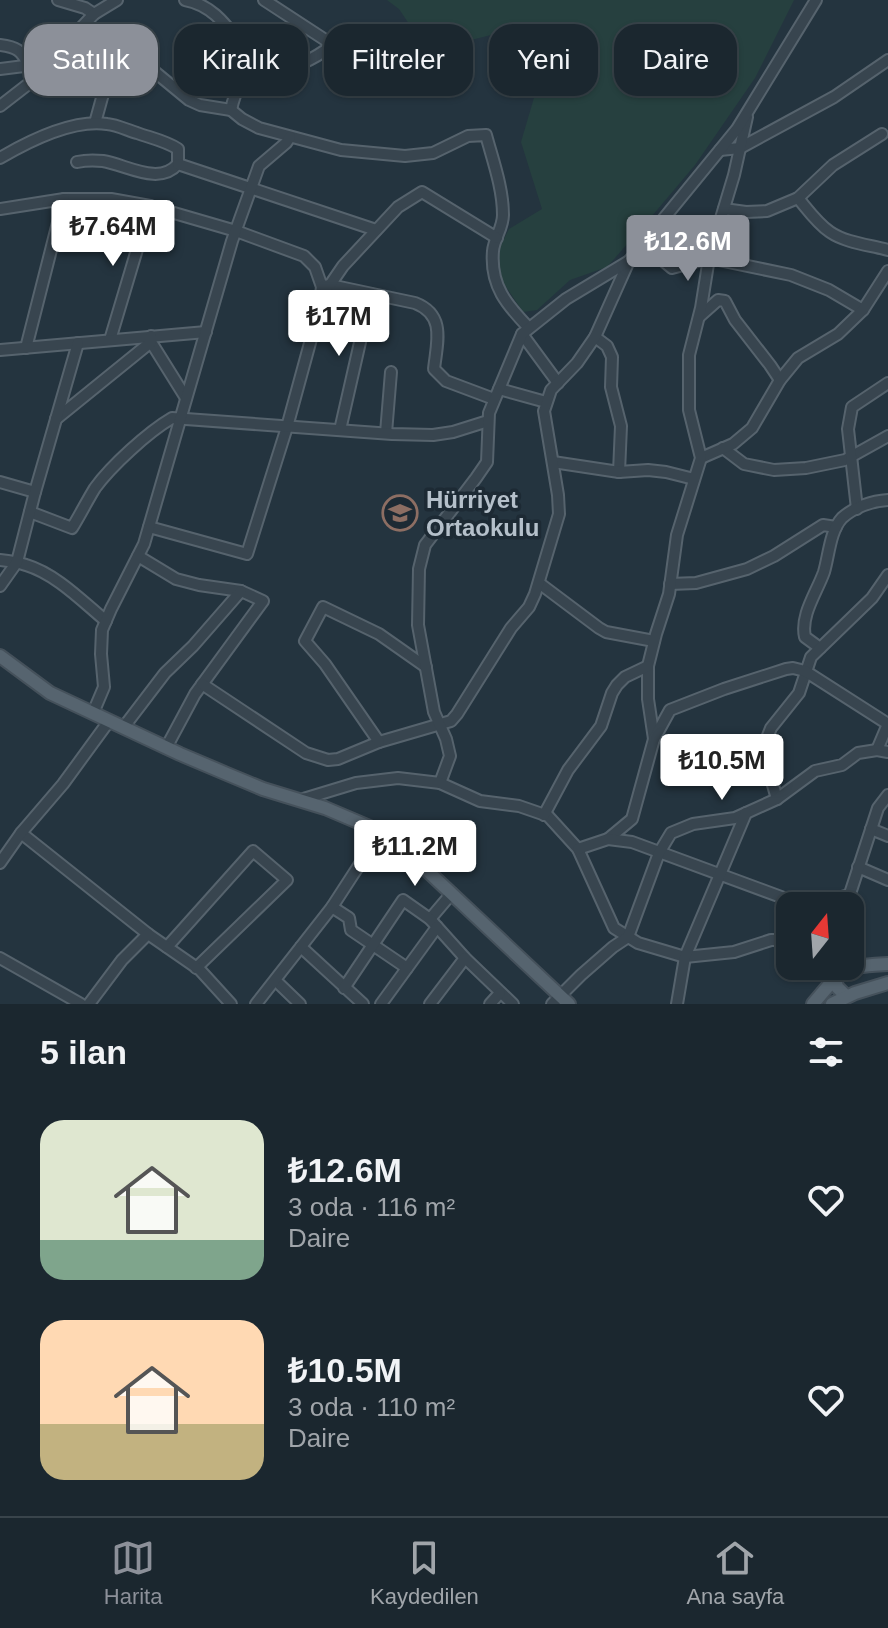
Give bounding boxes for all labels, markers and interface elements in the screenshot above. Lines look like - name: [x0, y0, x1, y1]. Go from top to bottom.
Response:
- chip: Satılık: [24, 24, 158, 96]
- chip: Kiralık: [174, 24, 308, 96]
- chip: Filtreler: [324, 24, 473, 96]
- chip: Yeni: [489, 24, 598, 96]
- chip: Daire: [614, 24, 737, 96]
- pin: ₺7.64M: [48, 200, 178, 268]
- text: ₺7.64M: [69, 211, 157, 241]
- pin: ₺12.6M: [623, 215, 753, 283]
- text: ₺12.6M: [644, 226, 732, 256]
- pin: ₺17M: [292, 290, 386, 358]
- text: ₺17M: [306, 301, 372, 331]
- place label: Hürriyet Ortaokulu: [426, 486, 539, 541]
- school or university icon: Hürriyet Ortaokulu: [381, 494, 419, 532]
- pin: ₺10.5M: [657, 734, 787, 802]
- text: ₺10.5M: [678, 745, 766, 775]
- pin: ₺11.2M: [350, 820, 480, 888]
- text: ₺11.2M: [372, 831, 458, 861]
- north arrow: [776, 892, 864, 980]
- map controls: [776, 892, 864, 980]
- icon: filters: [804, 1030, 848, 1074]
- text: 5 ilan: [40, 1033, 127, 1071]
- text: ₺12.6M: [288, 1151, 402, 1189]
- icon: home: [104, 1152, 200, 1248]
- icon: heart: [804, 1178, 848, 1222]
- text: 3 oda · 116 m²: [288, 1192, 455, 1222]
- text: Daire: [288, 1223, 350, 1253]
- text: ₺10.5M: [288, 1351, 402, 1389]
- icon: home: [104, 1352, 200, 1448]
- icon: heart: [804, 1378, 848, 1422]
- text: 3 oda · 110 m²: [288, 1392, 455, 1422]
- text: Daire: [288, 1423, 350, 1453]
- tab: Harita: [104, 1536, 162, 1610]
- tab: Kaydedilen: [370, 1536, 479, 1610]
- tab: Ana sayfa: [686, 1536, 784, 1610]

